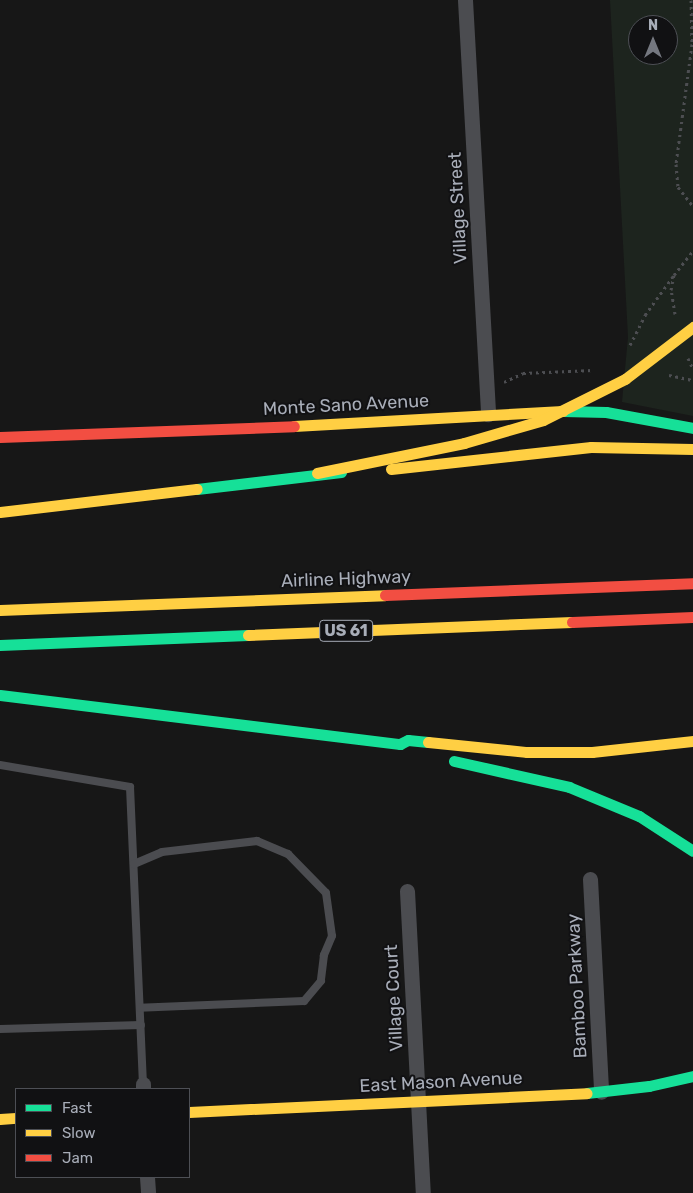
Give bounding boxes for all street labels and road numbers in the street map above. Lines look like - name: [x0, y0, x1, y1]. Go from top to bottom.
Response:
- street label: Village Street: [444, 151, 472, 265]
- street label: Monte Sano Avenue: [262, 390, 430, 420]
- street label: Airline Highway: [281, 566, 411, 592]
- road number: US 61: [318, 618, 374, 644]
- street label: Bamboo Parkway: [562, 913, 592, 1059]
- street label: Village Court: [380, 944, 408, 1052]
- street label: East Mason Avenue: [359, 1067, 523, 1097]

